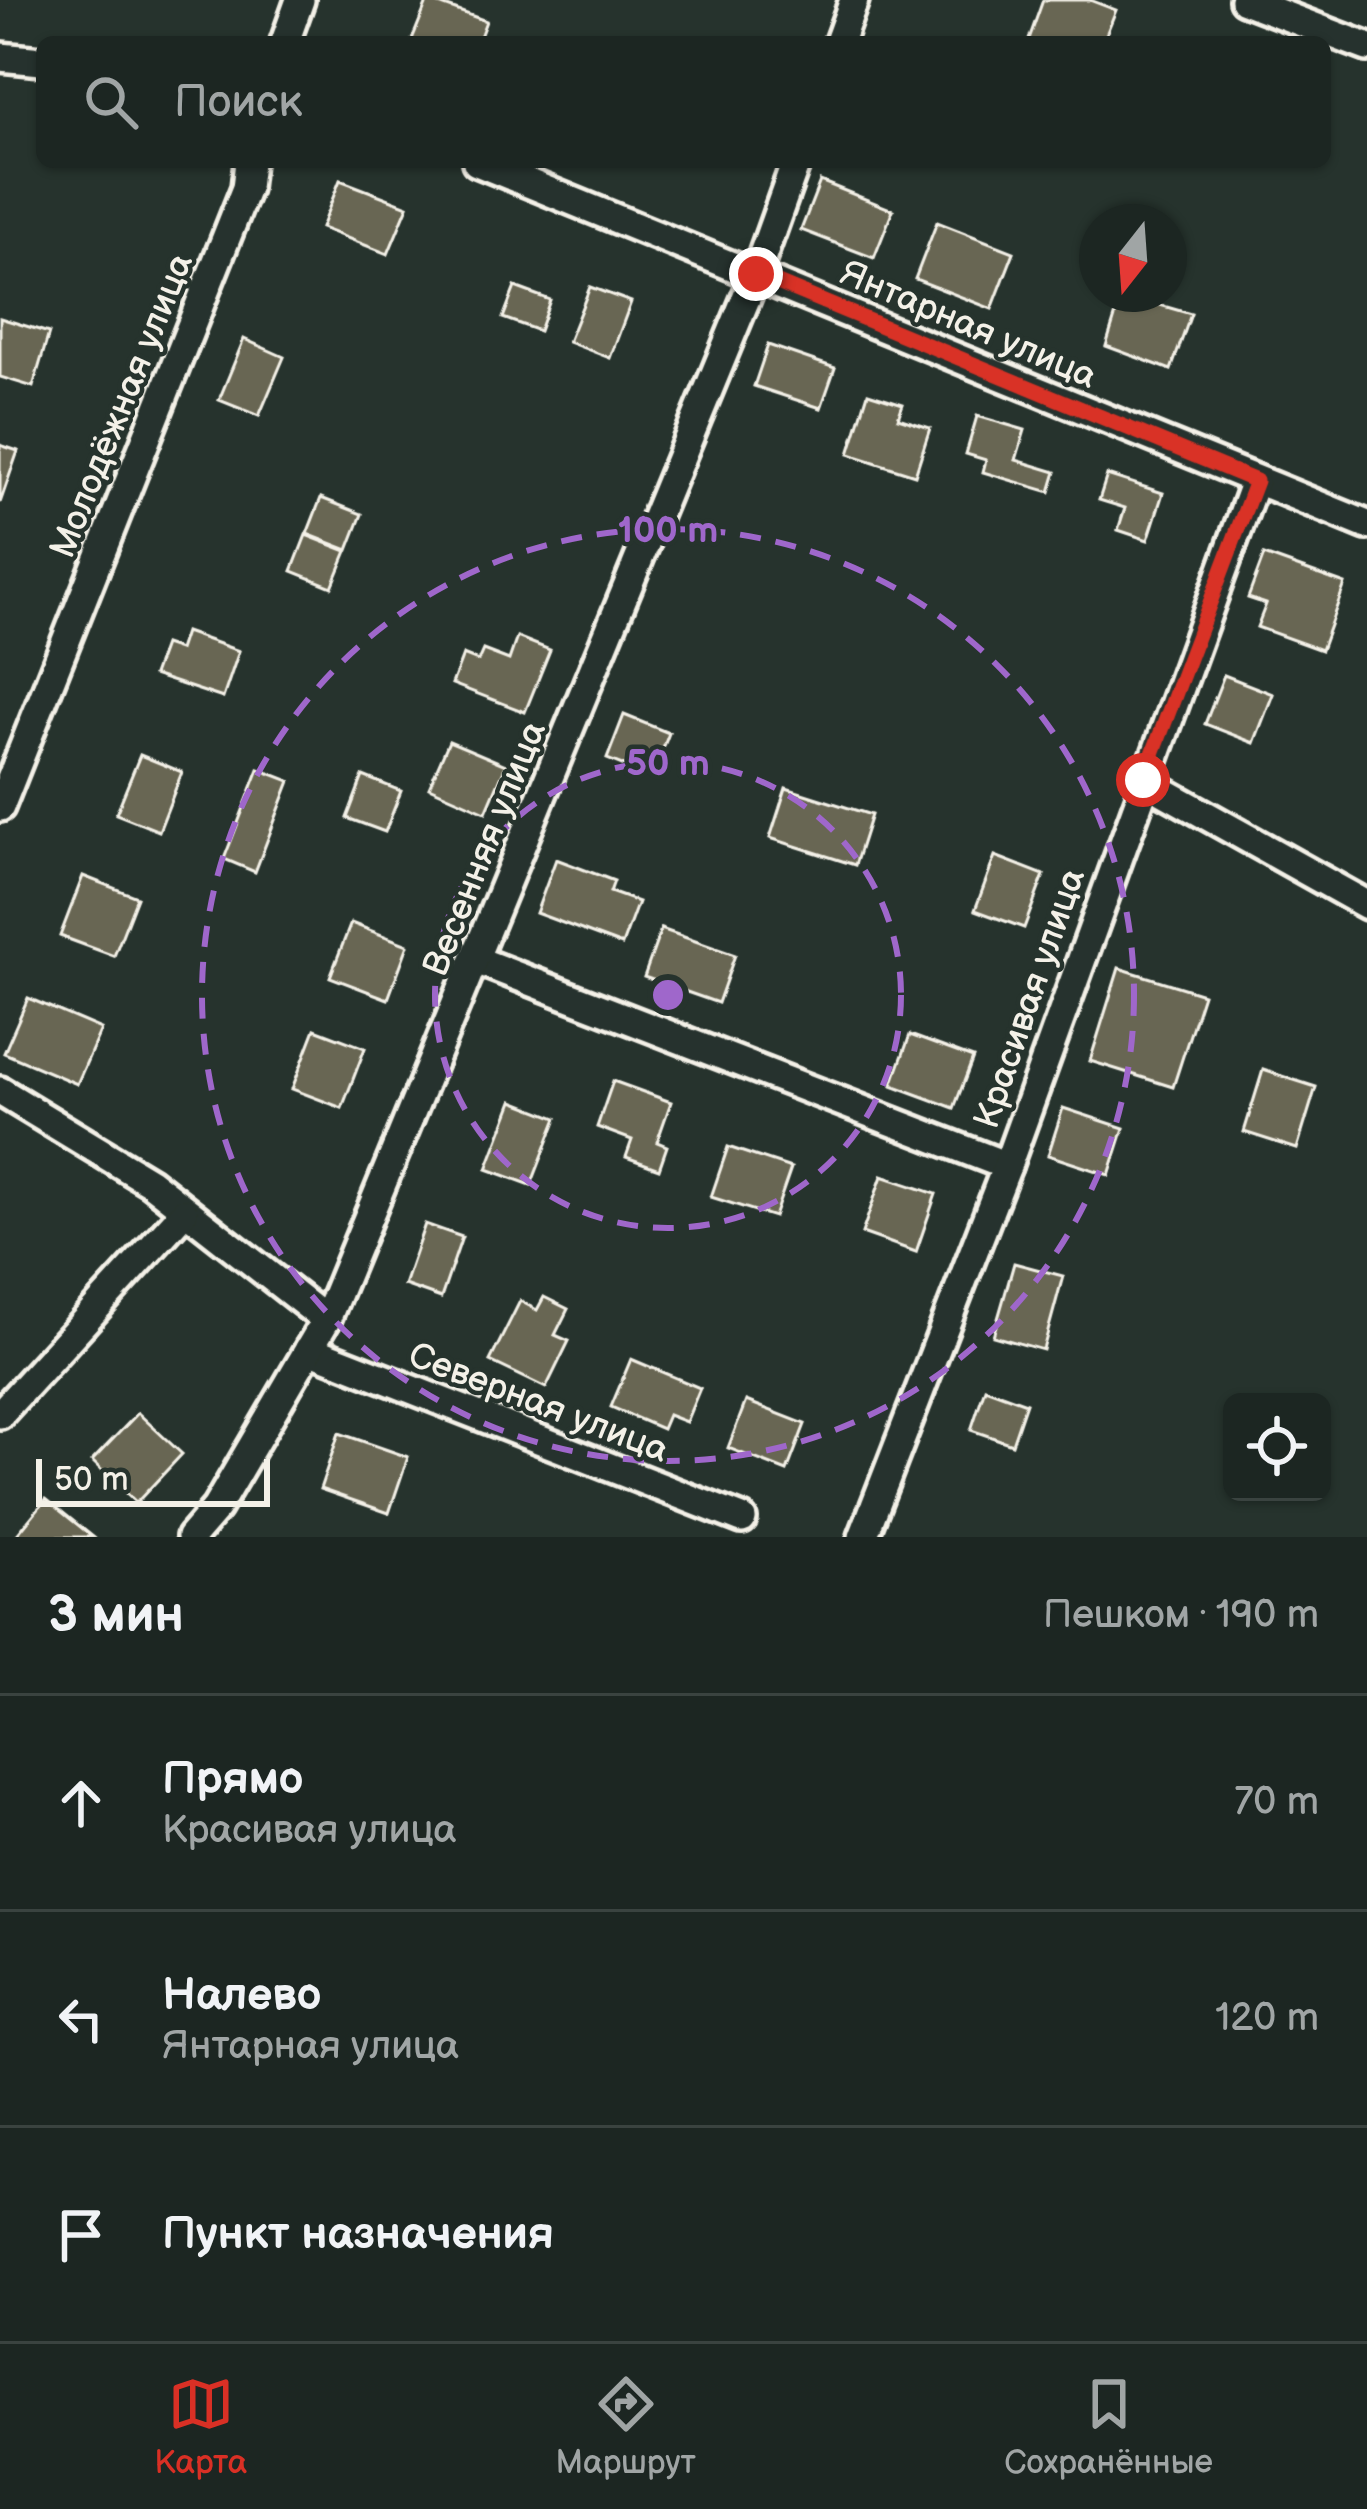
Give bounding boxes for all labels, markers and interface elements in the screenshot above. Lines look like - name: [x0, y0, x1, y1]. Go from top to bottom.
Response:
- search box: [36, 36, 1331, 168]
- icon: search: [78, 69, 144, 135]
- text: Поиск: [174, 75, 302, 130]
- north arrow: [1079, 204, 1187, 312]
- street label: Молодёжная улица: [42, 247, 203, 564]
- route end: [729, 247, 783, 301]
- street label: Янтарная улица: [833, 252, 1103, 399]
- text: 100 m: [618, 510, 718, 553]
- street label: Весенняя улица: [415, 715, 556, 982]
- text: 50 m: [626, 743, 710, 786]
- route start: [1116, 753, 1170, 807]
- street label: Красивая улица: [966, 863, 1095, 1134]
- centre of rings: [647, 974, 689, 1016]
- street label: Северная улица: [402, 1334, 674, 1473]
- map controls: [1223, 1393, 1331, 1501]
- button: locate: [1223, 1393, 1331, 1501]
- scale bar: [36, 1453, 270, 1506]
- text: 50 m: [54, 1460, 129, 1500]
- text: 3 мин: [48, 1585, 184, 1646]
- text: Пешком · 190 m: [1043, 1592, 1319, 1639]
- text: Прямо: [162, 1752, 303, 1807]
- icon: ahead: [48, 1770, 114, 1836]
- text: 70 m: [1234, 1779, 1319, 1826]
- text: Красивая улица: [162, 1807, 457, 1854]
- text: Налево: [162, 1968, 321, 2023]
- icon: left: [48, 1986, 114, 2052]
- text: 120 m: [1215, 1995, 1319, 2042]
- text: Янтарная улица: [162, 2023, 459, 2070]
- icon: arrive: [48, 2202, 114, 2268]
- text: Пункт назначения: [162, 2207, 554, 2262]
- tab: Карта: [154, 2371, 247, 2483]
- tab: Маршрут: [556, 2371, 696, 2483]
- tab: Сохранённые: [1004, 2371, 1213, 2483]

